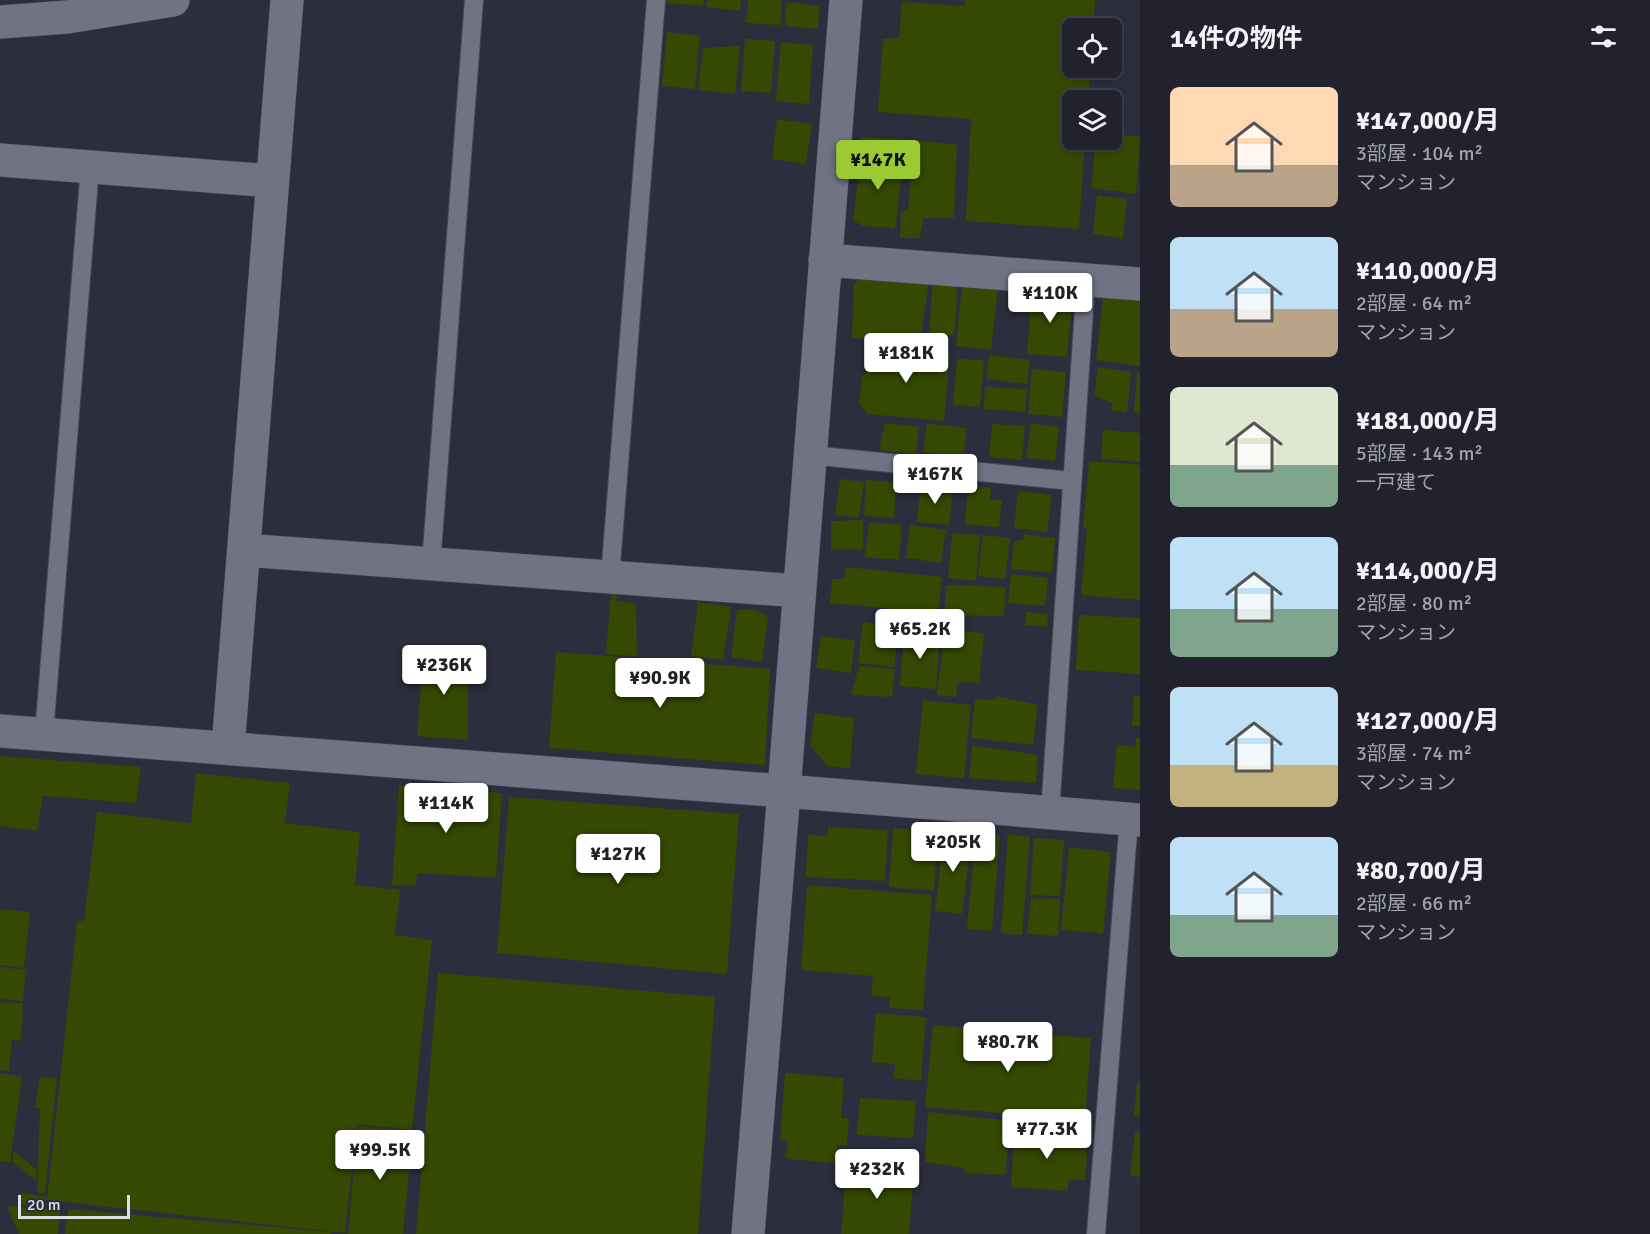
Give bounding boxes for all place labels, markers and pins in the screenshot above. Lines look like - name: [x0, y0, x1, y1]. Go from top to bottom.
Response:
- pin: ¥147K: [836, 140, 920, 191]
- pin: ¥110K: [1008, 273, 1092, 324]
- pin: ¥181K: [864, 333, 948, 384]
- pin: ¥167K: [893, 454, 977, 505]
- pin: ¥65.2K: [871, 609, 969, 660]
- pin: ¥236K: [402, 645, 486, 696]
- pin: ¥90.9K: [611, 658, 709, 709]
- pin: ¥114K: [404, 783, 488, 834]
- pin: ¥205K: [911, 822, 995, 873]
- pin: ¥127K: [576, 834, 660, 885]
- pin: ¥80.7K: [959, 1022, 1057, 1073]
- pin: ¥77.3K: [998, 1109, 1096, 1160]
- pin: ¥99.5K: [331, 1130, 429, 1181]
- pin: ¥232K: [835, 1149, 919, 1200]

